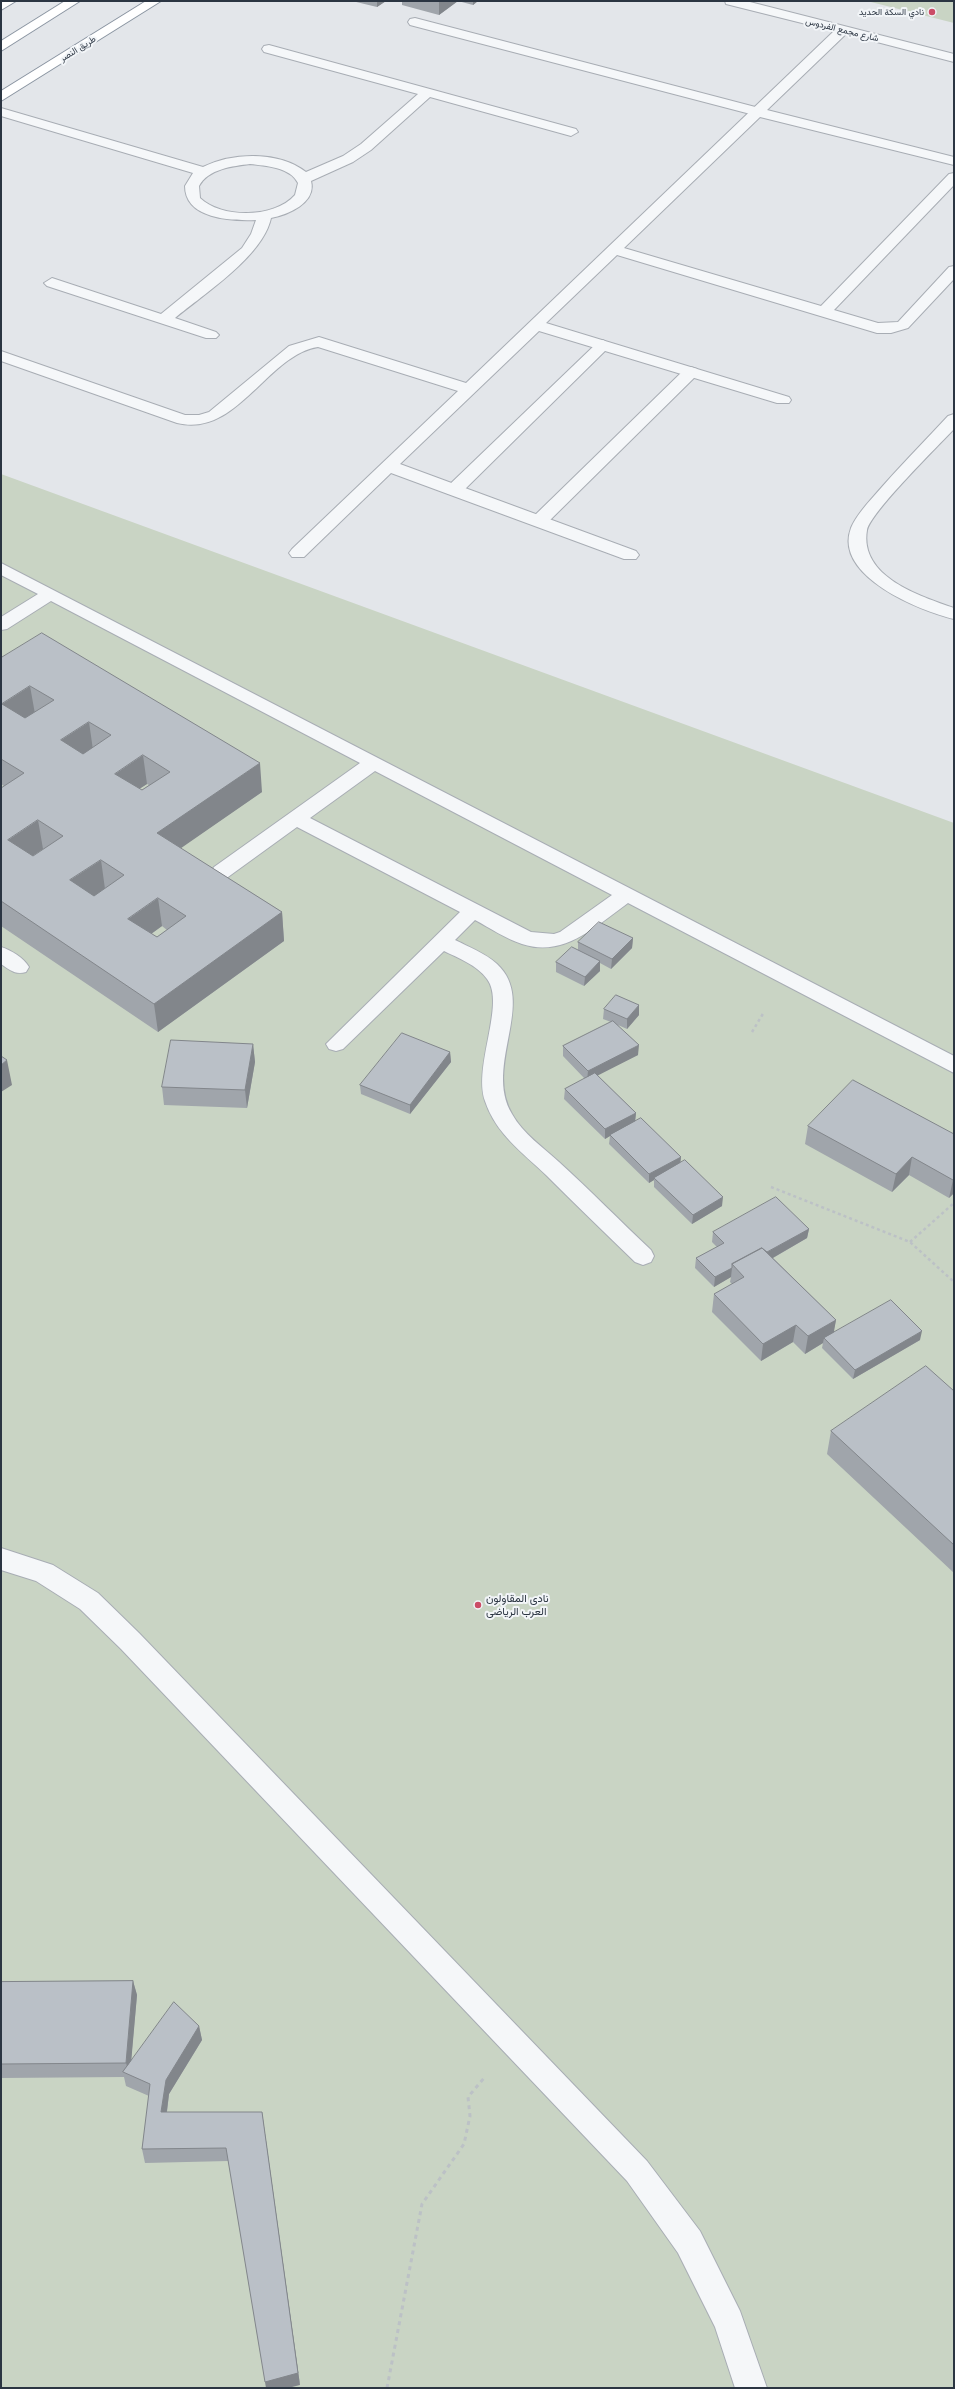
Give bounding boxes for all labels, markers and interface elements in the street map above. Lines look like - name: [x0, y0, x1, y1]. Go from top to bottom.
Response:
- place label: نادي السكة الحديد: [859, 7, 924, 17]
- marker: نادي السكة الحديد: [927, 7, 937, 17]
- street label: شارع مجمع الفردوس: [804, 16, 880, 44]
- street label: طريق النصر: [58, 34, 98, 64]
- place label: نادى المقاولون العرب الرياضى: [486, 1592, 549, 1618]
- marker: نادى المقاولون العرب الرياضى: [473, 1600, 483, 1610]

